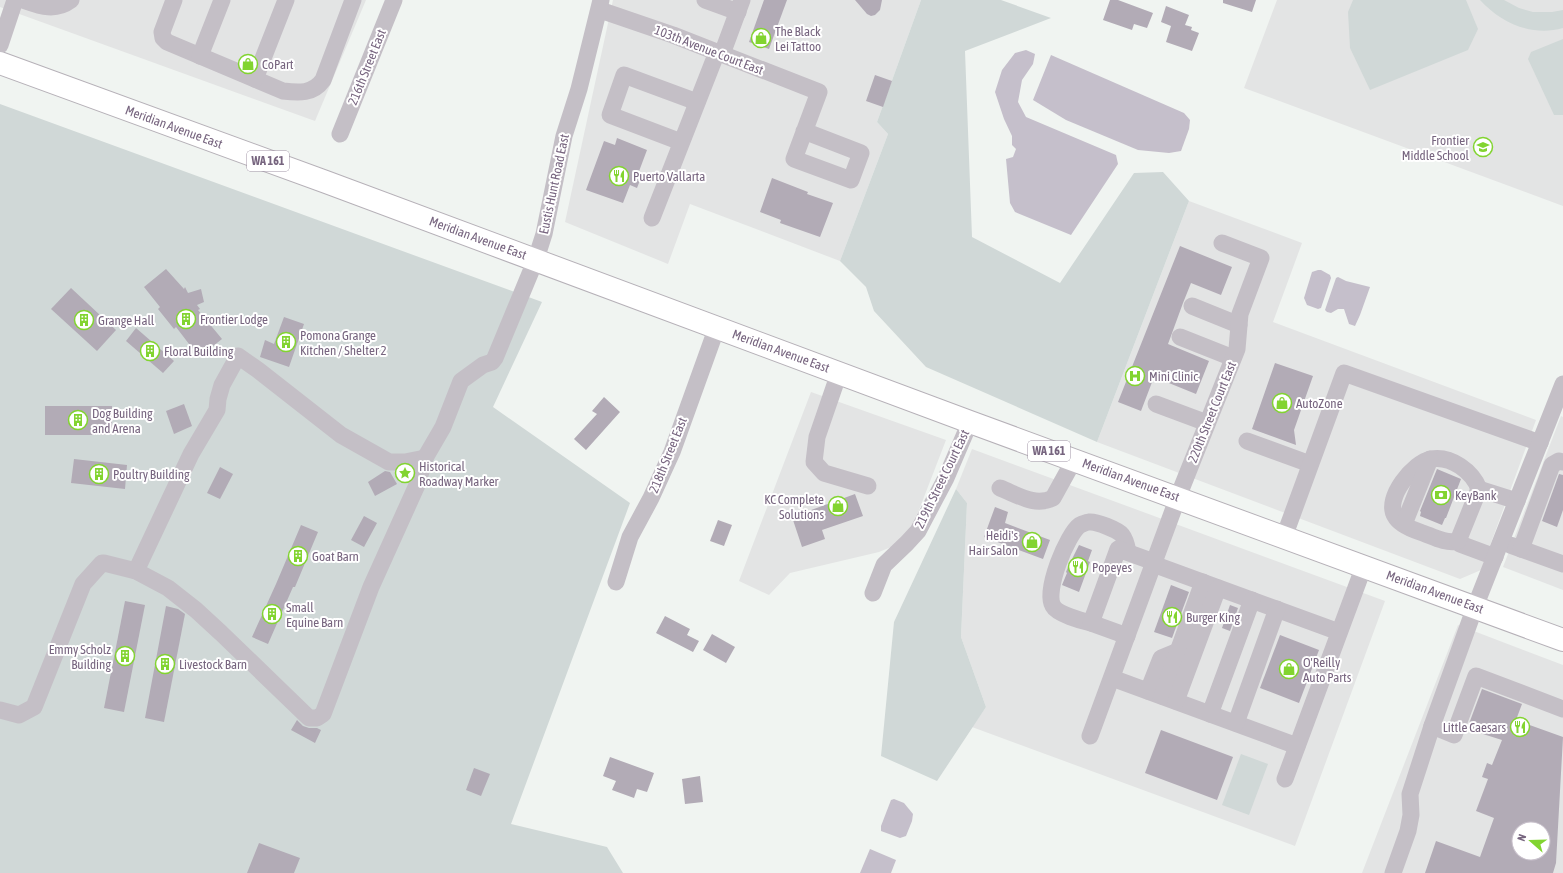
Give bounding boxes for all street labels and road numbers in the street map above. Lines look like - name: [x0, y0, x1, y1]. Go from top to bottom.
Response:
- street label: 103th Avenue Court East: [652, 22, 766, 78]
- street label: 216th Street East: [345, 27, 389, 107]
- street label: Meridian Avenue East: [123, 102, 225, 152]
- street label: Eustis Hunt Road East: [536, 132, 572, 235]
- road number: WA 161: [247, 151, 289, 171]
- street label: Meridian Avenue East: [427, 213, 529, 263]
- street label: Meridian Avenue East: [730, 326, 832, 376]
- street label: 220th Street Court East: [1185, 359, 1239, 465]
- street label: 218th Street East: [646, 415, 690, 495]
- street label: 219th Street Court East: [912, 427, 972, 531]
- road number: WA 161: [1028, 441, 1070, 461]
- street label: Meridian Avenue East: [1080, 455, 1182, 505]
- street label: Meridian Avenue East: [1384, 567, 1486, 617]

